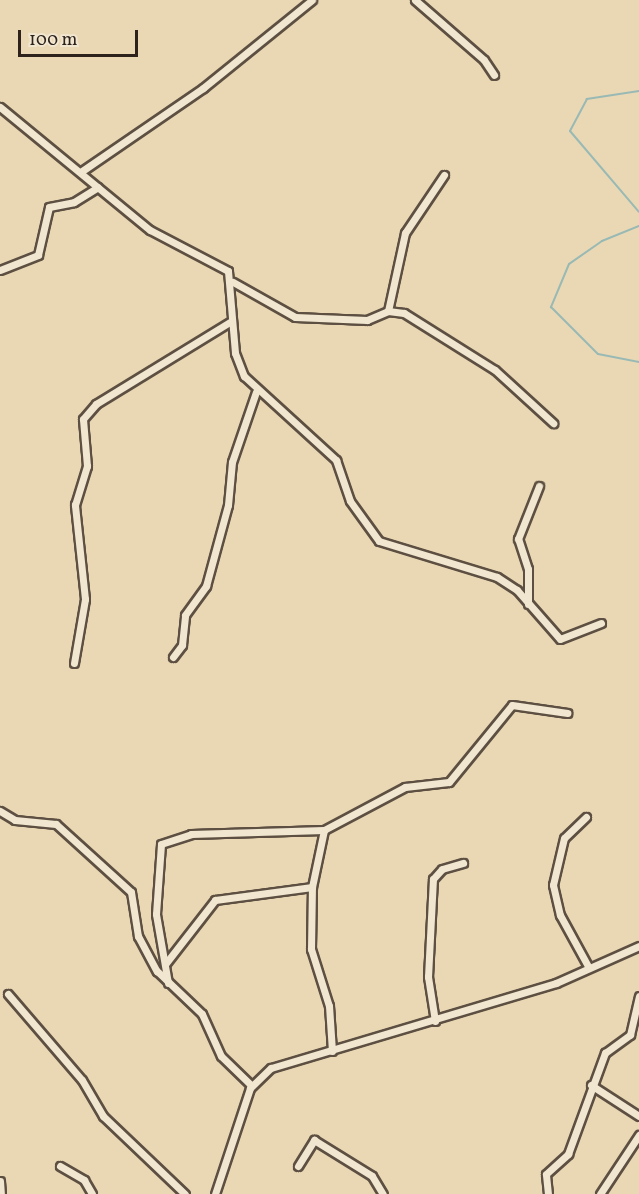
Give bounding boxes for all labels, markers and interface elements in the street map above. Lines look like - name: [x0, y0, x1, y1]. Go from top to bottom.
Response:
- scale bar: [21, 18, 141, 56]
- text: 100 m: [29, 28, 78, 53]

